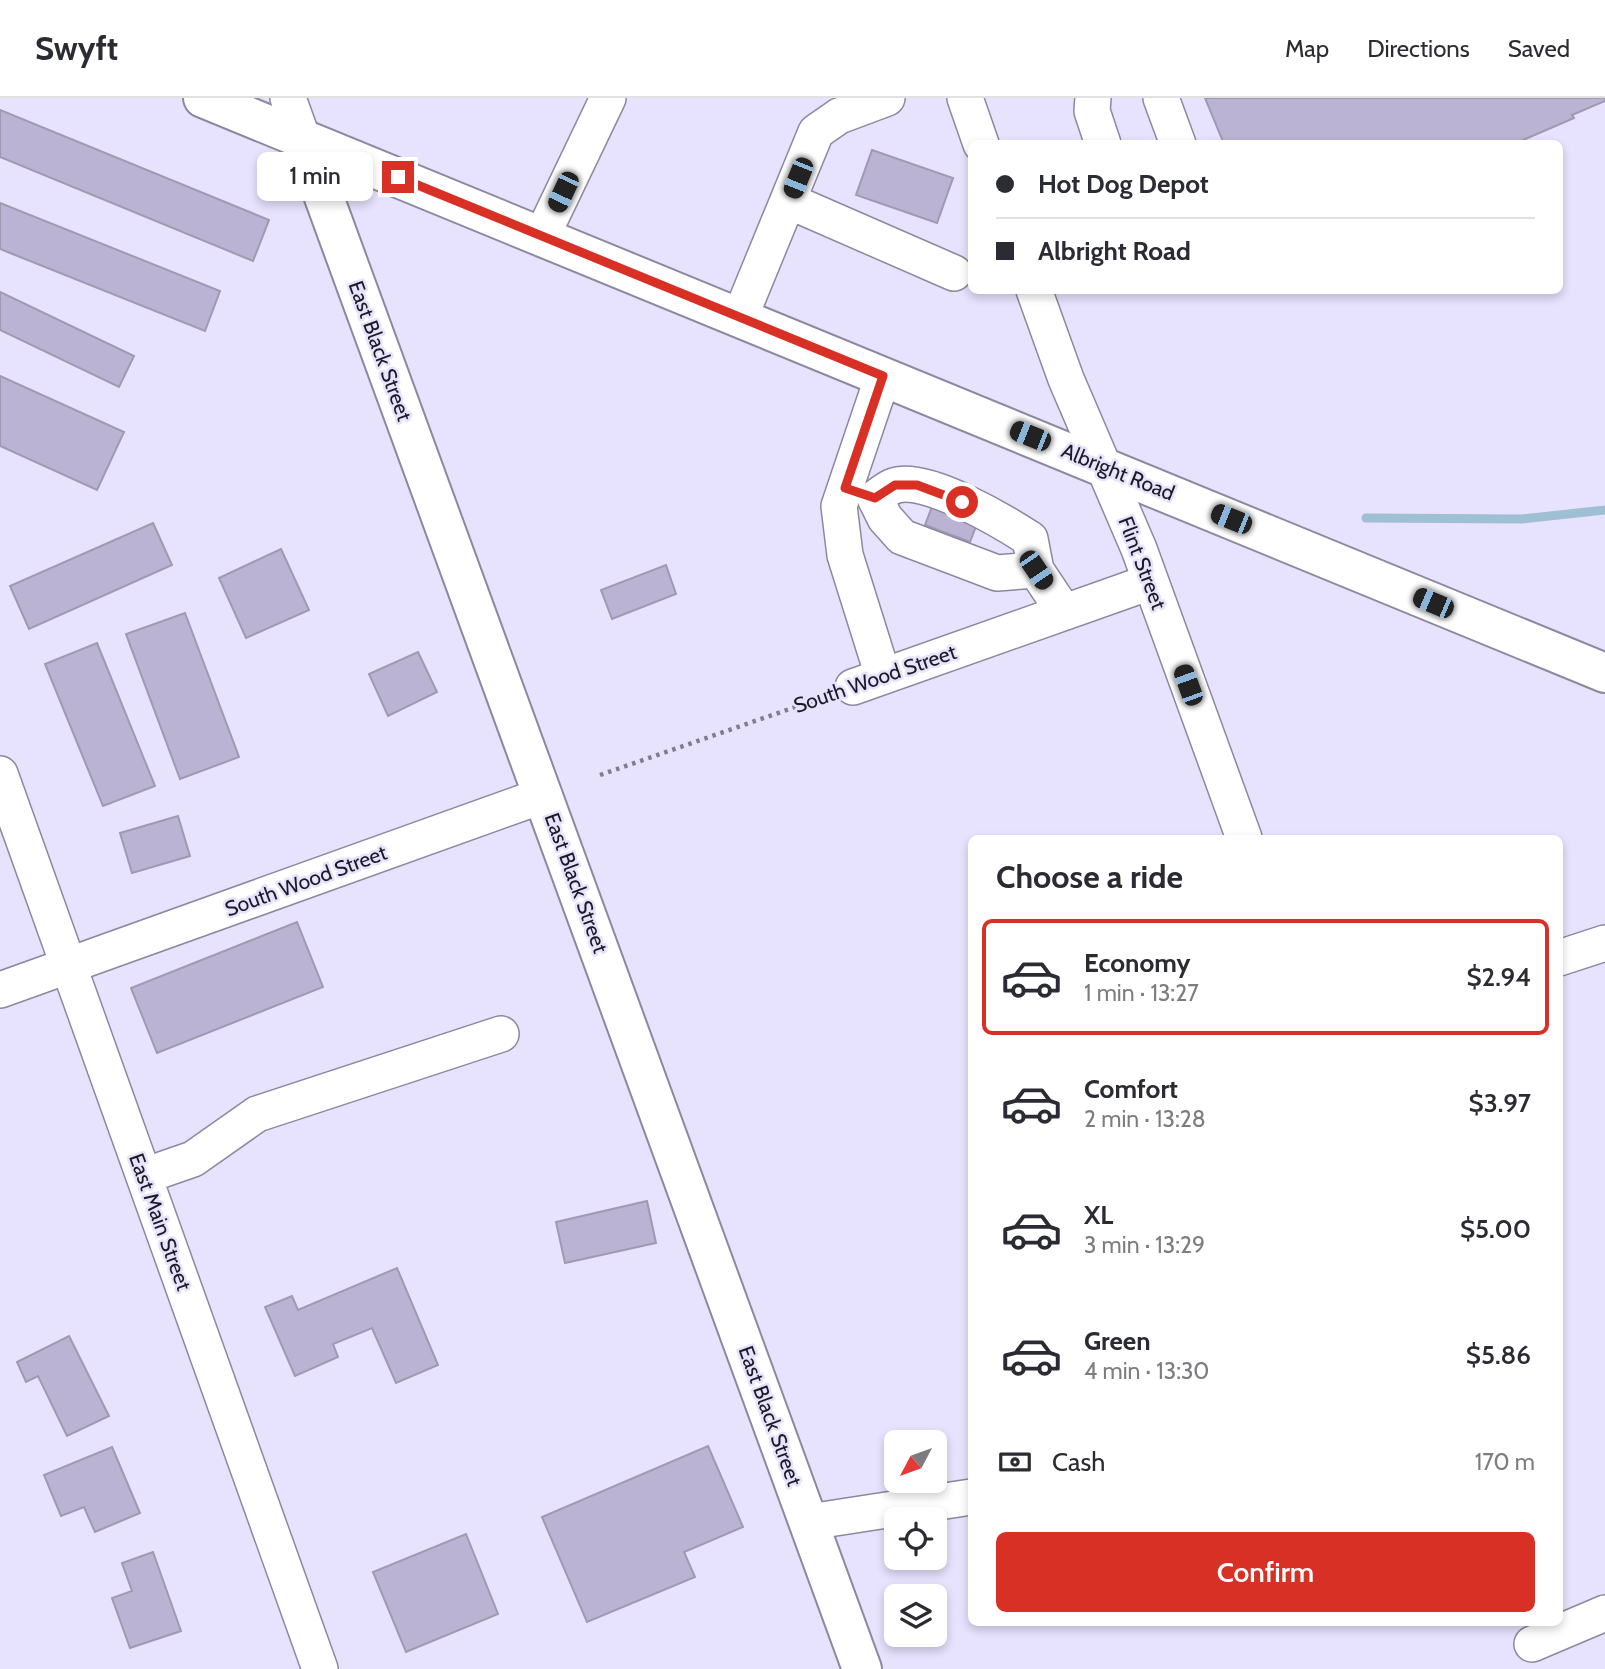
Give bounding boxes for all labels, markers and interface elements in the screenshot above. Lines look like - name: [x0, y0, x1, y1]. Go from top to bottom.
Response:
- text: Swyft: [35, 28, 118, 68]
- text: Map: [1285, 34, 1329, 63]
- text: Directions: [1367, 34, 1470, 63]
- text: Saved: [1508, 34, 1570, 63]
- callout: 1 min: [258, 153, 374, 202]
- car: [781, 155, 816, 201]
- route end: [382, 161, 414, 193]
- text: 1 min: [289, 162, 341, 190]
- text: Hot Dog Depot: [1038, 168, 1209, 200]
- car: [545, 169, 582, 215]
- text: Albright Road: [1038, 235, 1191, 267]
- street label: East Black Street: [344, 277, 417, 424]
- car: [1007, 418, 1054, 454]
- street label: Albright Road: [1058, 438, 1178, 506]
- route start: [946, 486, 978, 518]
- car: [1208, 501, 1255, 537]
- street label: Flint Street: [1113, 513, 1172, 613]
- car: [1016, 547, 1057, 593]
- car: [1410, 585, 1457, 621]
- street label: South Wood Street: [790, 639, 960, 718]
- car: [1171, 662, 1206, 708]
- street label: East Black Street: [540, 809, 613, 956]
- street label: South Wood Street: [221, 840, 390, 921]
- text: Choose a ride: [996, 857, 1183, 896]
- icon: car: [1000, 946, 1063, 1009]
- text: Economy: [1084, 947, 1190, 979]
- text: $2.94: [1466, 961, 1531, 993]
- text: 1 min · 13:27: [1084, 979, 1199, 1007]
- icon: car: [1000, 1072, 1063, 1135]
- text: Comfort: [1084, 1073, 1178, 1105]
- text: $3.97: [1469, 1087, 1531, 1119]
- text: 2 min · 13:28: [1084, 1105, 1206, 1133]
- street label: East Main Street: [124, 1150, 197, 1294]
- icon: car: [1000, 1198, 1063, 1261]
- text: XL: [1084, 1199, 1113, 1231]
- text: $5.00: [1460, 1213, 1531, 1245]
- text: 3 min · 13:29: [1084, 1231, 1205, 1259]
- icon: car: [1000, 1324, 1063, 1387]
- text: Green: [1084, 1325, 1151, 1357]
- text: $5.86: [1466, 1339, 1531, 1371]
- street label: East Black Street: [734, 1342, 807, 1489]
- text: 4 min · 13:30: [1084, 1357, 1209, 1385]
- north arrow: [884, 1430, 947, 1493]
- map controls: [884, 1430, 947, 1647]
- icon: cash: [996, 1443, 1034, 1481]
- text: Cash: [1052, 1446, 1105, 1478]
- text: 170 m: [1475, 1448, 1535, 1476]
- button: locate: [884, 1507, 947, 1570]
- button: Confirm: [996, 1532, 1535, 1612]
- button: layers: [884, 1584, 947, 1647]

